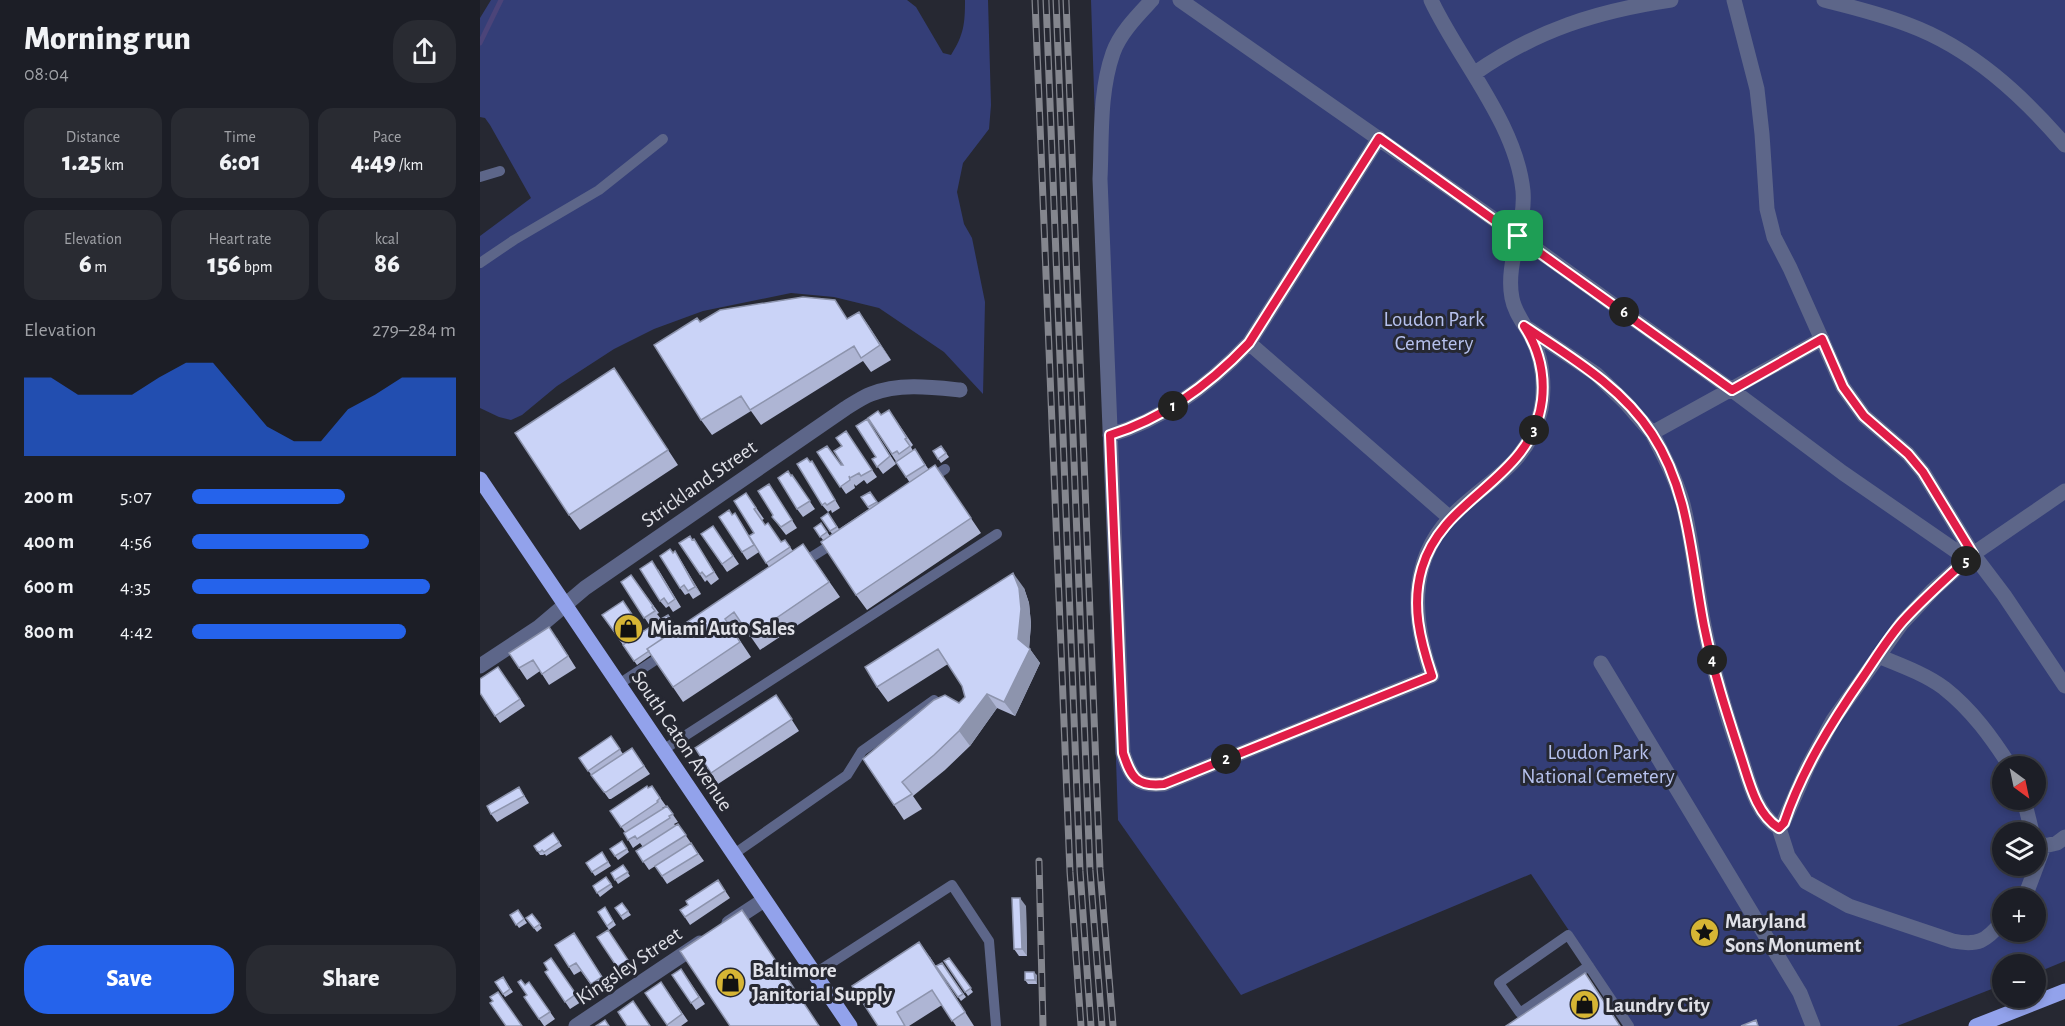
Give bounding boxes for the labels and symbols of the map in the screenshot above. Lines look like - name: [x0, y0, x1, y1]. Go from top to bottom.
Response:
- pin: [1492, 210, 1543, 261]
- pin: 6: [1609, 297, 1639, 327]
- park label: Loudon Park Cemetery: [1384, 309, 1485, 354]
- pin: 1: [1158, 391, 1188, 421]
- pin: 3: [1519, 415, 1549, 445]
- street label: Strickland Street: [638, 436, 761, 531]
- pin: 5: [1951, 546, 1981, 576]
- shop icon: Miami Auto Sales: [613, 612, 645, 644]
- place label: Miami Auto Sales: [650, 618, 795, 639]
- pin: 4: [1697, 645, 1727, 675]
- street label: South Caton Avenue: [627, 667, 737, 815]
- park label: Loudon Park National Cemetery: [1521, 742, 1675, 787]
- pin: 2: [1211, 744, 1241, 774]
- north arrow: [1992, 756, 2046, 810]
- place label: Maryland Sons Monument: [1725, 911, 1861, 956]
- place icon: Maryland Sons Monument: [1688, 917, 1720, 949]
- street label: Kingsley Street: [572, 923, 686, 1009]
- place label: Baltimore Janitorial Supply: [752, 960, 893, 1005]
- shop icon: Baltimore Janitorial Supply: [715, 966, 747, 998]
- shop icon: Laundry City: [1568, 989, 1600, 1021]
- place label: Laundry City: [1605, 995, 1711, 1016]

